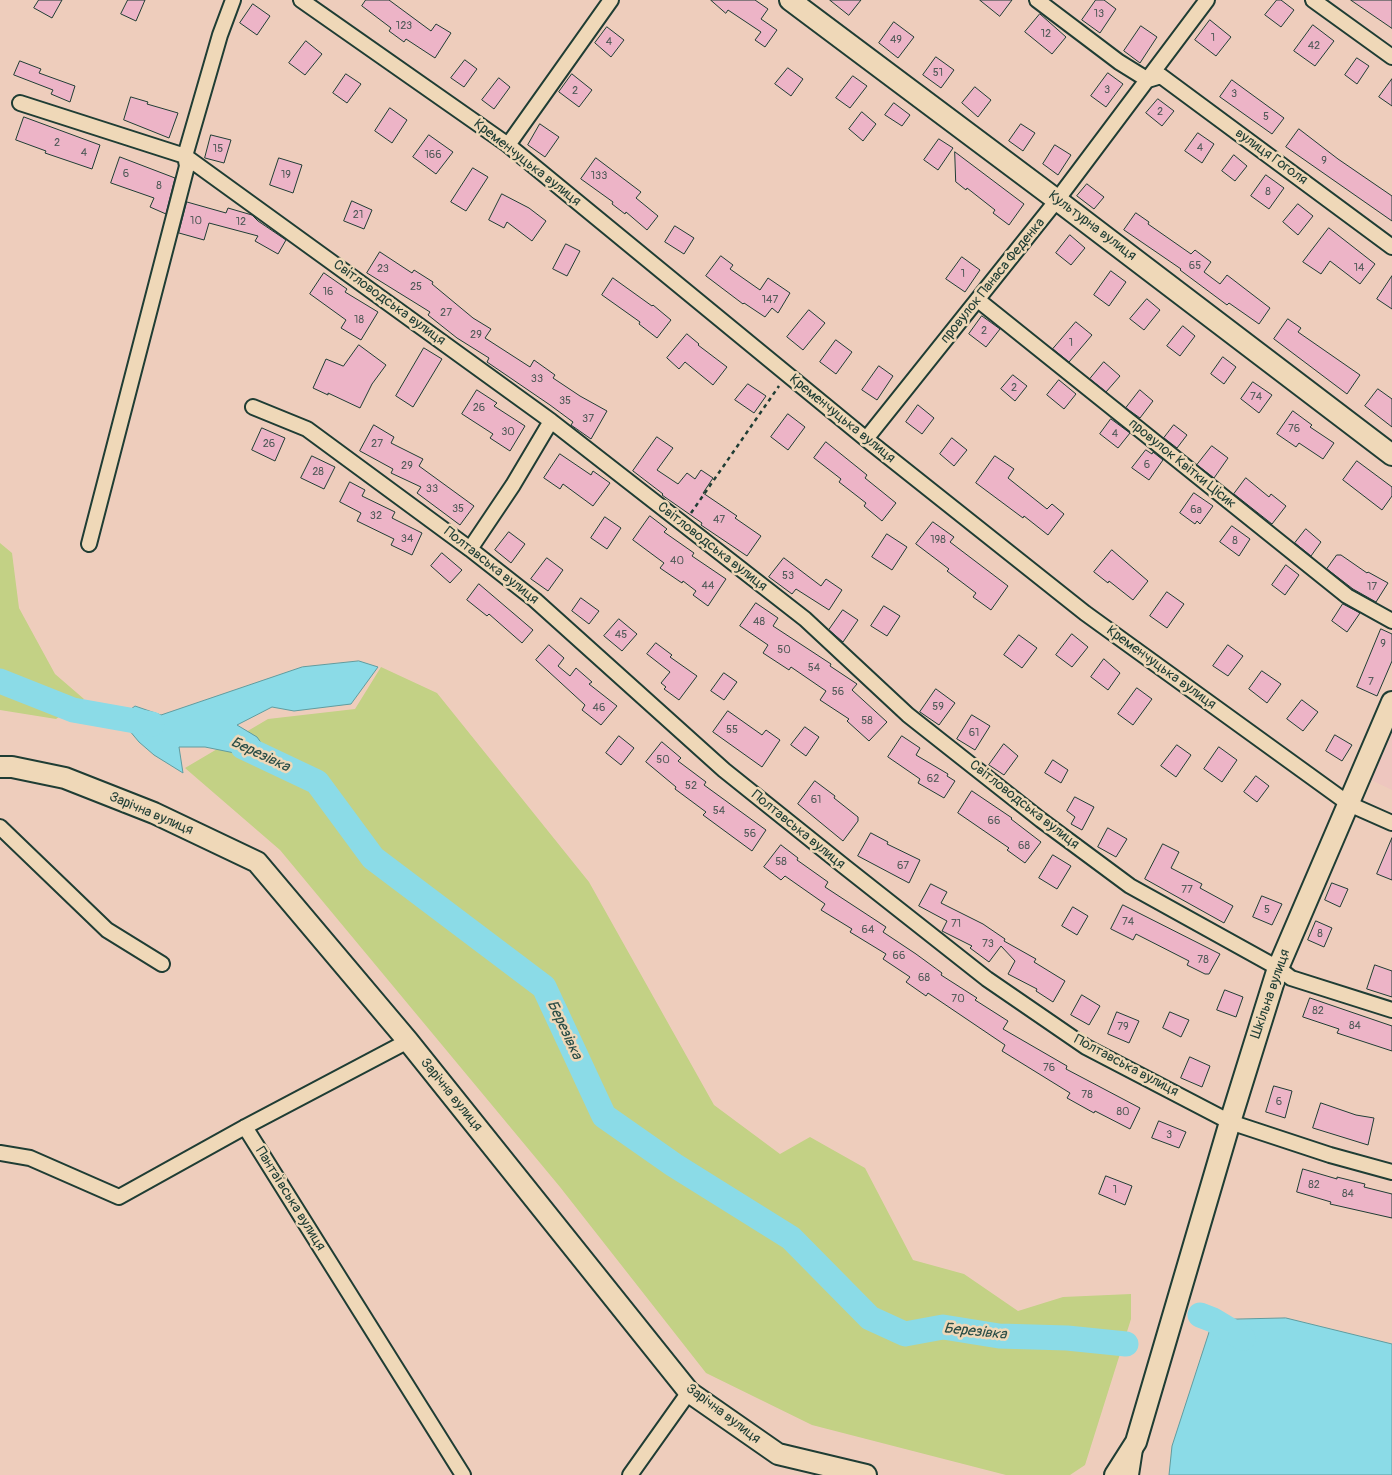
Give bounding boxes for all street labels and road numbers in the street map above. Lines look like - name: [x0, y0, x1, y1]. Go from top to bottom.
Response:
- street label: Кременчуцька вулиця: [470, 116, 584, 210]
- street label: вулиця Гоголя: [1232, 125, 1310, 189]
- street label: Культурна вулиця: [1045, 187, 1139, 265]
- street label: провулок Панаса Феденка: [937, 215, 1049, 347]
- street label: Світловодська вулиця: [330, 257, 448, 349]
- street label: Кременчуцька вулиця: [786, 371, 898, 467]
- street label: провулок Квітки Цісик: [1125, 416, 1239, 512]
- street label: Світловодська вулиця: [654, 499, 770, 595]
- street label: Полтавська вулиця: [440, 524, 542, 608]
- street label: Кременчуцька вулиця: [1103, 623, 1219, 713]
- street label: Світловодська вулиця: [966, 757, 1082, 853]
- street label: Полтавська вулиця: [748, 787, 848, 873]
- street label: Зарічна вулиця: [107, 789, 195, 839]
- street label: Шкільна вулиця: [1248, 947, 1294, 1041]
- street label: Полтавська вулиця: [1071, 1031, 1181, 1101]
- street label: Зарічна вулиця: [416, 1055, 486, 1135]
- street label: Пантаївська вулиця: [251, 1144, 329, 1254]
- street label: Зарічна вулиця: [682, 1380, 764, 1448]

